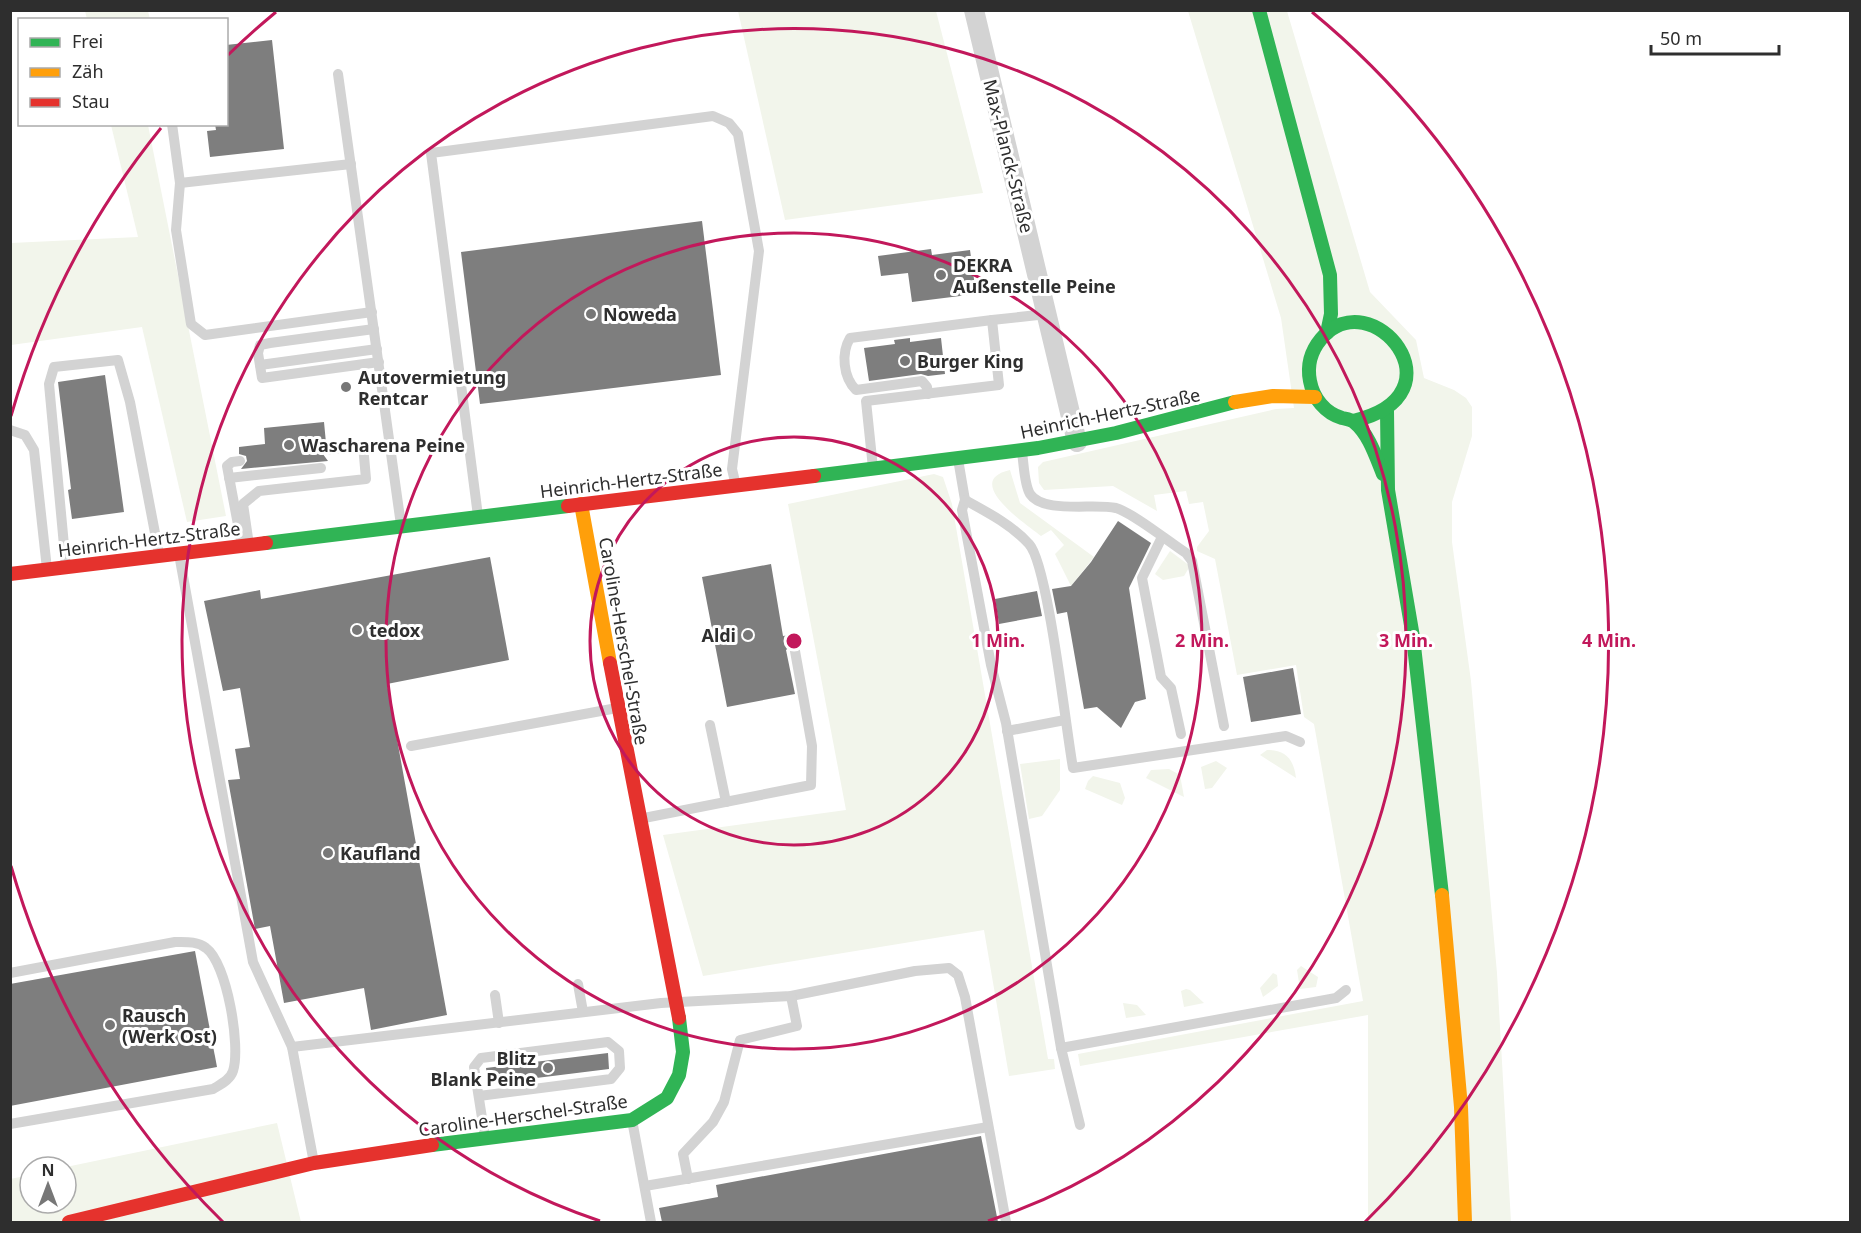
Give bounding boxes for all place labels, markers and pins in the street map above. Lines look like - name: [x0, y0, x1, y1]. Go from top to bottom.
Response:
- place label: DEKRA Außenstelle Peine: [953, 253, 1116, 298]
- marker: DEKRA Außenstelle Peine: [934, 268, 948, 282]
- place label: Noweda: [603, 302, 677, 326]
- marker: Noweda: [584, 307, 598, 321]
- place label: Burger King: [917, 349, 1024, 373]
- marker: Burger King: [898, 354, 912, 368]
- place label: Autovermietung Rentcar: [358, 365, 506, 410]
- marker: Autovermietung Rentcar: [339, 380, 353, 394]
- place label: Wascharena Peine: [301, 433, 465, 457]
- marker: Wascharena Peine: [282, 438, 296, 452]
- place label: tedox: [369, 618, 421, 642]
- marker: tedox: [350, 623, 364, 637]
- place label: Aldi: [701, 623, 736, 647]
- marker: Aldi: [741, 628, 755, 642]
- centre of rings: [784, 631, 804, 651]
- place label: Kaufland: [340, 841, 421, 865]
- marker: Kaufland: [321, 846, 335, 860]
- place label: Rausch (Werk Ost): [122, 1003, 217, 1048]
- marker: Rausch (Werk Ost): [103, 1018, 117, 1032]
- place label: Blitz Blank Peine: [431, 1046, 536, 1091]
- marker: Blitz Blank Peine: [541, 1061, 555, 1075]

